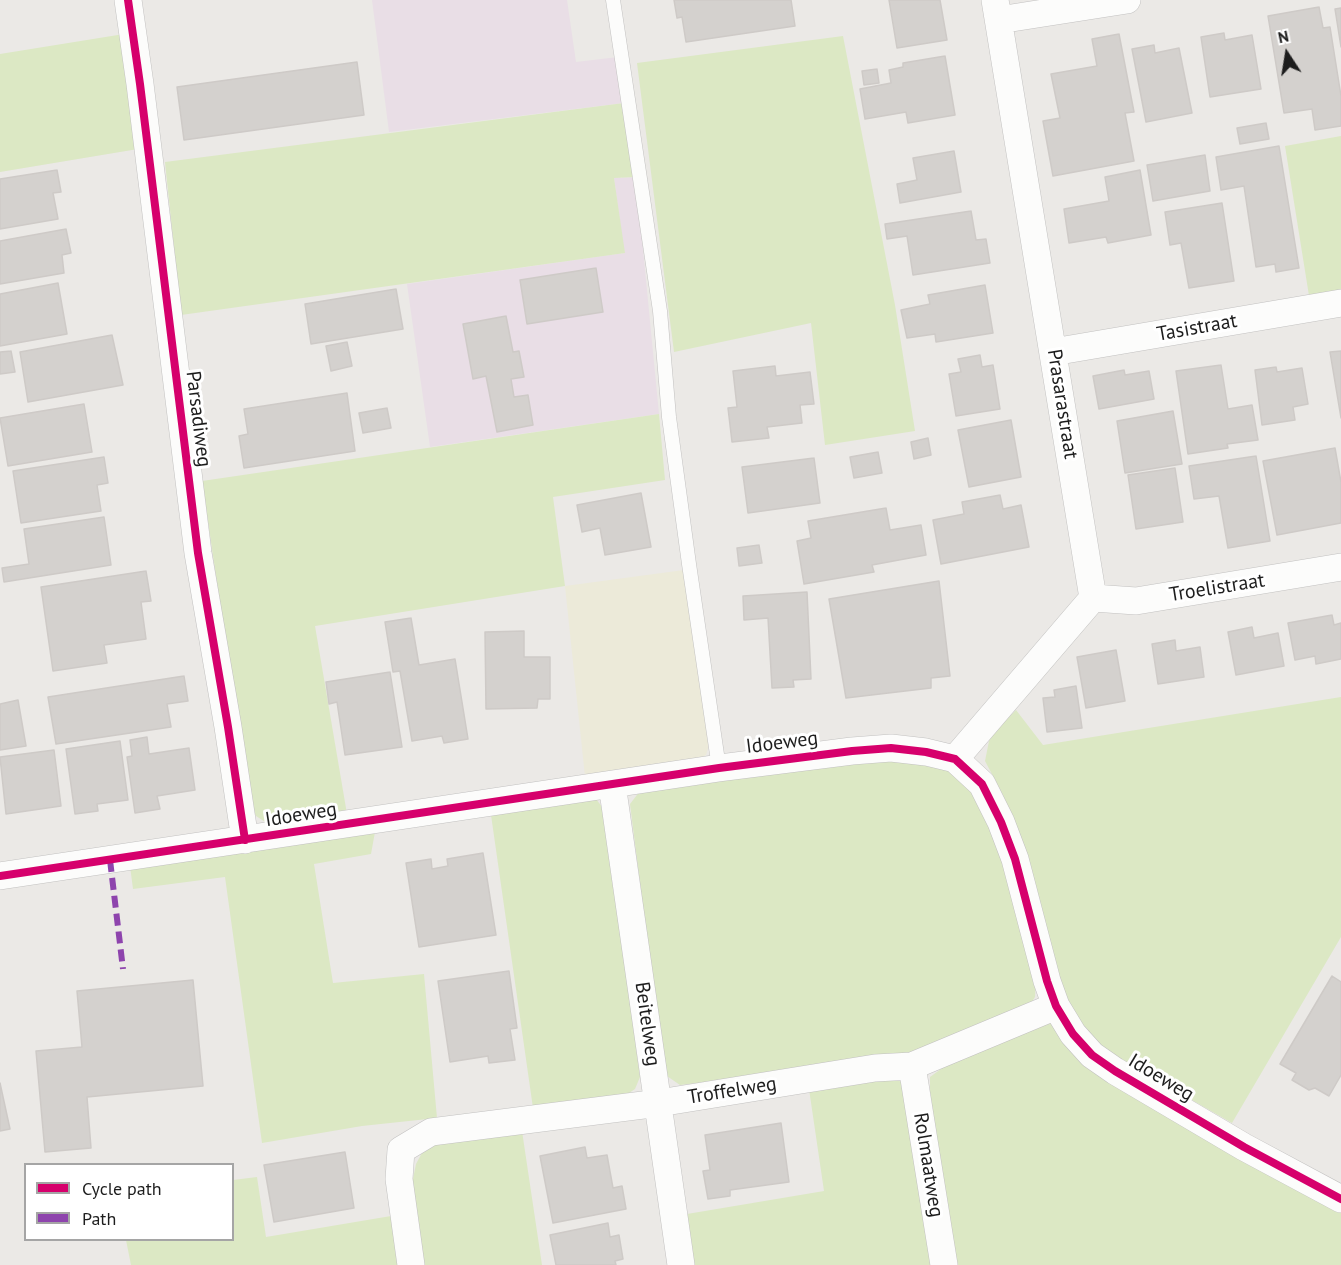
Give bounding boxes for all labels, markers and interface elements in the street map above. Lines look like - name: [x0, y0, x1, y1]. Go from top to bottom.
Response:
- north arrow: [1257, 24, 1317, 84]
- text: N: [1276, 26, 1290, 47]
- street label: Tasistraat: [1155, 309, 1239, 347]
- street label: Prasarastraat: [1041, 347, 1083, 461]
- street label: Parsadiweg: [180, 369, 216, 469]
- street label: Troelistraat: [1167, 569, 1267, 607]
- street label: Idoeweg: [745, 727, 819, 759]
- street label: Idoeweg: [263, 797, 339, 833]
- street label: Beitelweg: [629, 980, 665, 1068]
- street label: Idoeweg: [1124, 1049, 1198, 1107]
- street label: Troffelweg: [686, 1072, 778, 1110]
- street label: Rolmaatweg: [908, 1111, 948, 1219]
- legend: [24, 1163, 234, 1241]
- text: Cycle path: [82, 1177, 162, 1200]
- text: Path: [82, 1207, 116, 1230]

